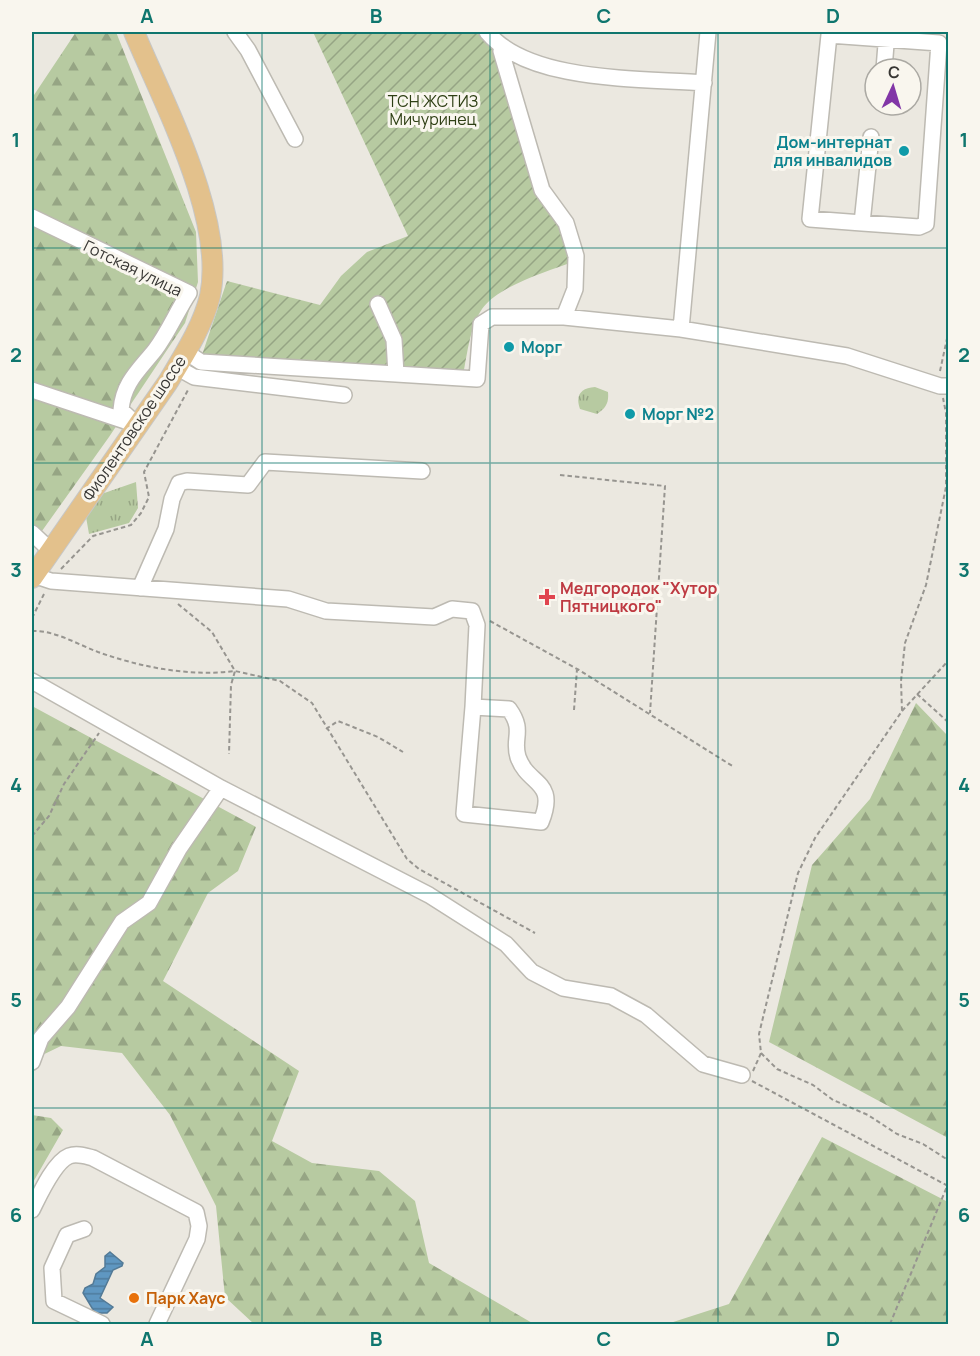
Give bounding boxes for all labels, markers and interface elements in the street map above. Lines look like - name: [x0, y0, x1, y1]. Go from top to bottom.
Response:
- text: A: [140, 2, 154, 29]
- text: B: [370, 2, 383, 29]
- text: C: [597, 2, 611, 29]
- text: D: [826, 2, 840, 29]
- north arrow: [863, 57, 923, 117]
- text: С: [887, 61, 901, 83]
- park label: ТСН ЖСТИЗ Мичуринец: [388, 90, 479, 130]
- text: 1: [12, 126, 20, 153]
- text: 1: [960, 126, 968, 153]
- place label: Дом-интернат для инвалидов: [773, 131, 892, 171]
- marker: Дом-интернат для инвалидов: [897, 144, 911, 158]
- street label: Готская улица: [80, 235, 186, 301]
- place label: Морг: [521, 336, 562, 358]
- marker: Морг: [502, 340, 516, 354]
- text: 2: [10, 341, 22, 368]
- text: 2: [958, 341, 970, 368]
- street label: Фиолентовское шоссе: [77, 351, 191, 505]
- place label: Морг №2: [642, 403, 714, 425]
- marker: Морг №2: [623, 407, 637, 421]
- text: 3: [10, 556, 22, 583]
- text: 3: [958, 556, 970, 583]
- place label: Медгородок "Хутор Пятницкого": [560, 577, 718, 617]
- marker: Медгородок "Хутор Пятницкого": [538, 588, 556, 606]
- text: 4: [10, 771, 22, 798]
- text: 4: [958, 771, 970, 798]
- text: 5: [10, 986, 22, 1013]
- text: 5: [958, 986, 970, 1013]
- text: 6: [10, 1201, 22, 1228]
- text: 6: [958, 1201, 970, 1228]
- place label: Парк Хаус: [146, 1287, 226, 1309]
- marker: Парк Хаус: [127, 1291, 141, 1305]
- text: A: [140, 1325, 154, 1352]
- text: B: [370, 1325, 383, 1352]
- text: C: [597, 1325, 611, 1352]
- text: D: [826, 1325, 840, 1352]

